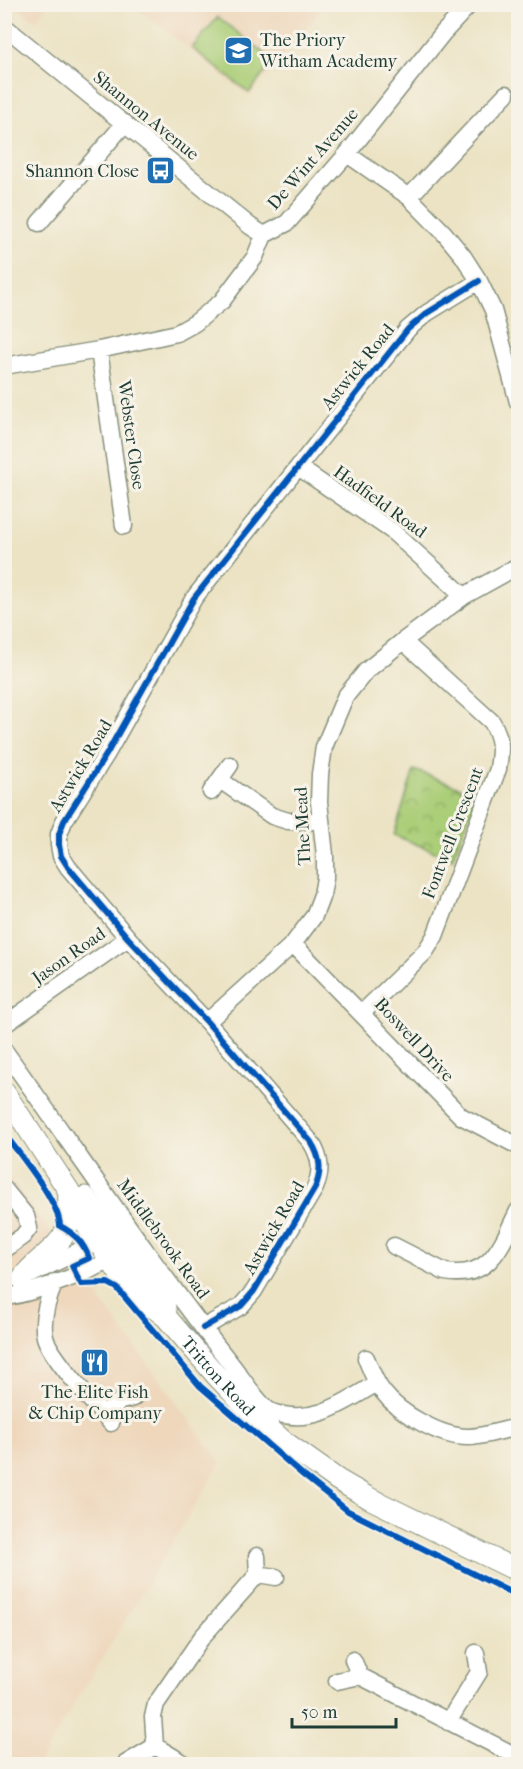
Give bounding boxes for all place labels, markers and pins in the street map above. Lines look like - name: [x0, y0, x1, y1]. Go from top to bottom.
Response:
- place label: The Priory Witham Academy: [259, 30, 399, 72]
- school or university icon: The Priory Witham Academy: [223, 34, 255, 66]
- bus stop icon: Shannon Close: [144, 155, 176, 187]
- place label: Shannon Close: [26, 161, 139, 182]
- restaurant icon: The Elite Fish & Chip Company: [79, 1347, 111, 1379]
- place label: The Elite Fish & Chip Company: [28, 1382, 163, 1424]

